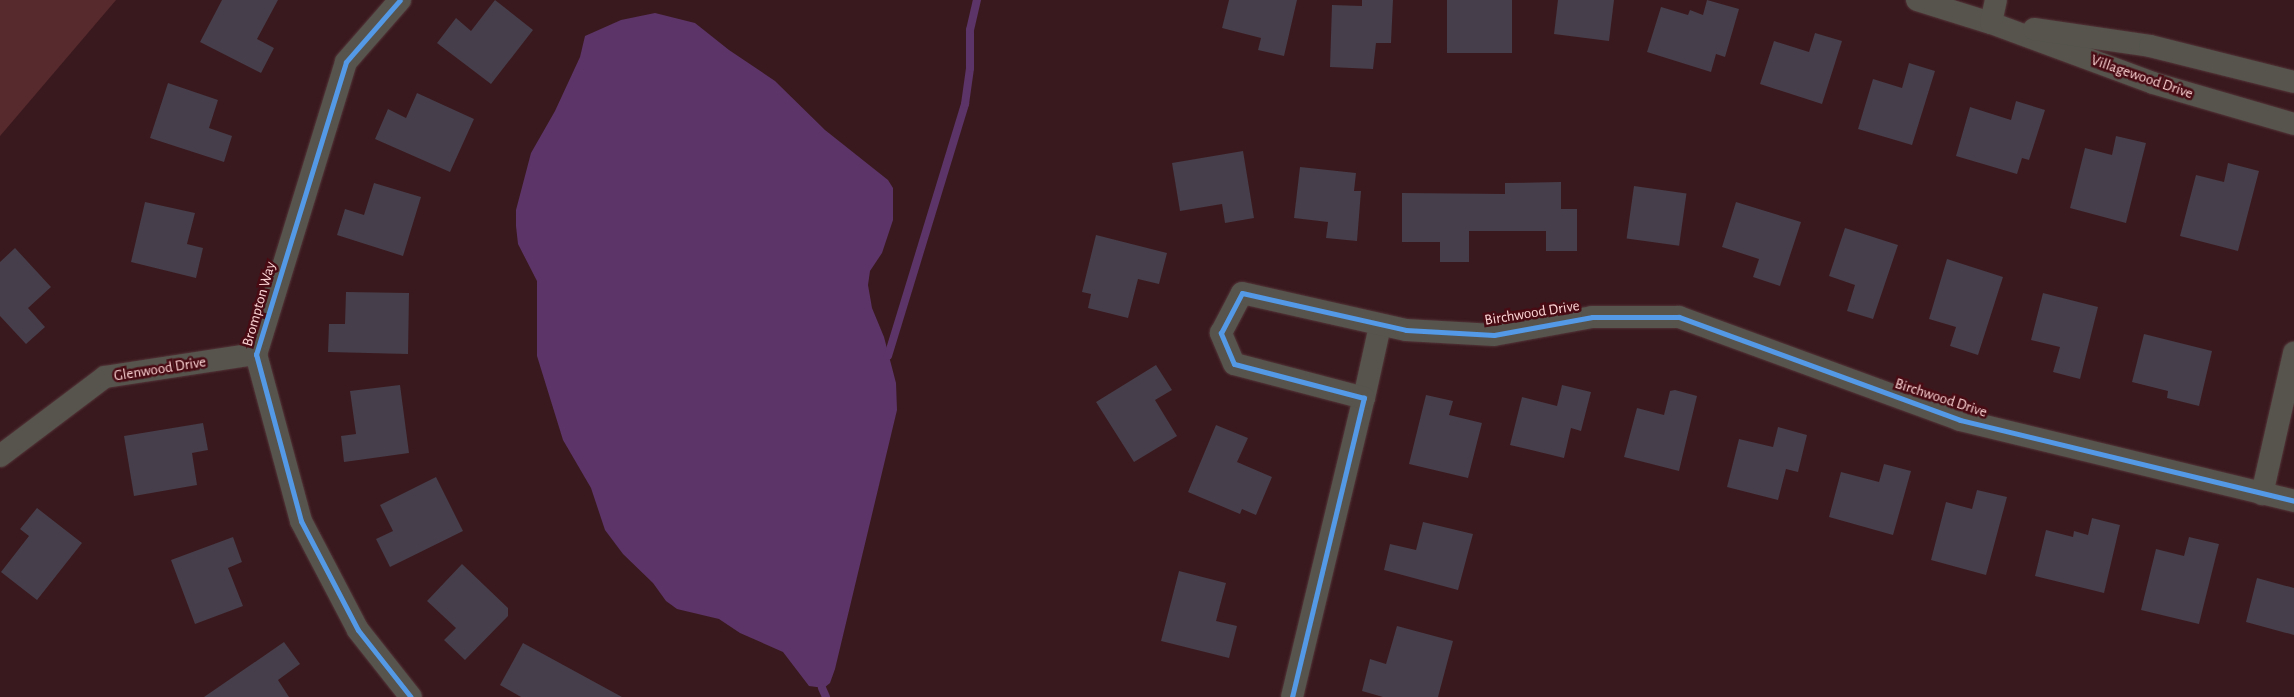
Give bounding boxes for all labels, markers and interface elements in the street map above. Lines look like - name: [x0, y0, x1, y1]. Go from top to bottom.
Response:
- street label: Villagewood Drive: [2089, 51, 2195, 103]
- street label: Brompton Way: [238, 260, 280, 348]
- street label: Birchwood Drive: [1483, 297, 1581, 329]
- street label: Glenwood Drive: [113, 353, 207, 385]
- street label: Birchwood Drive: [1893, 375, 1989, 421]

